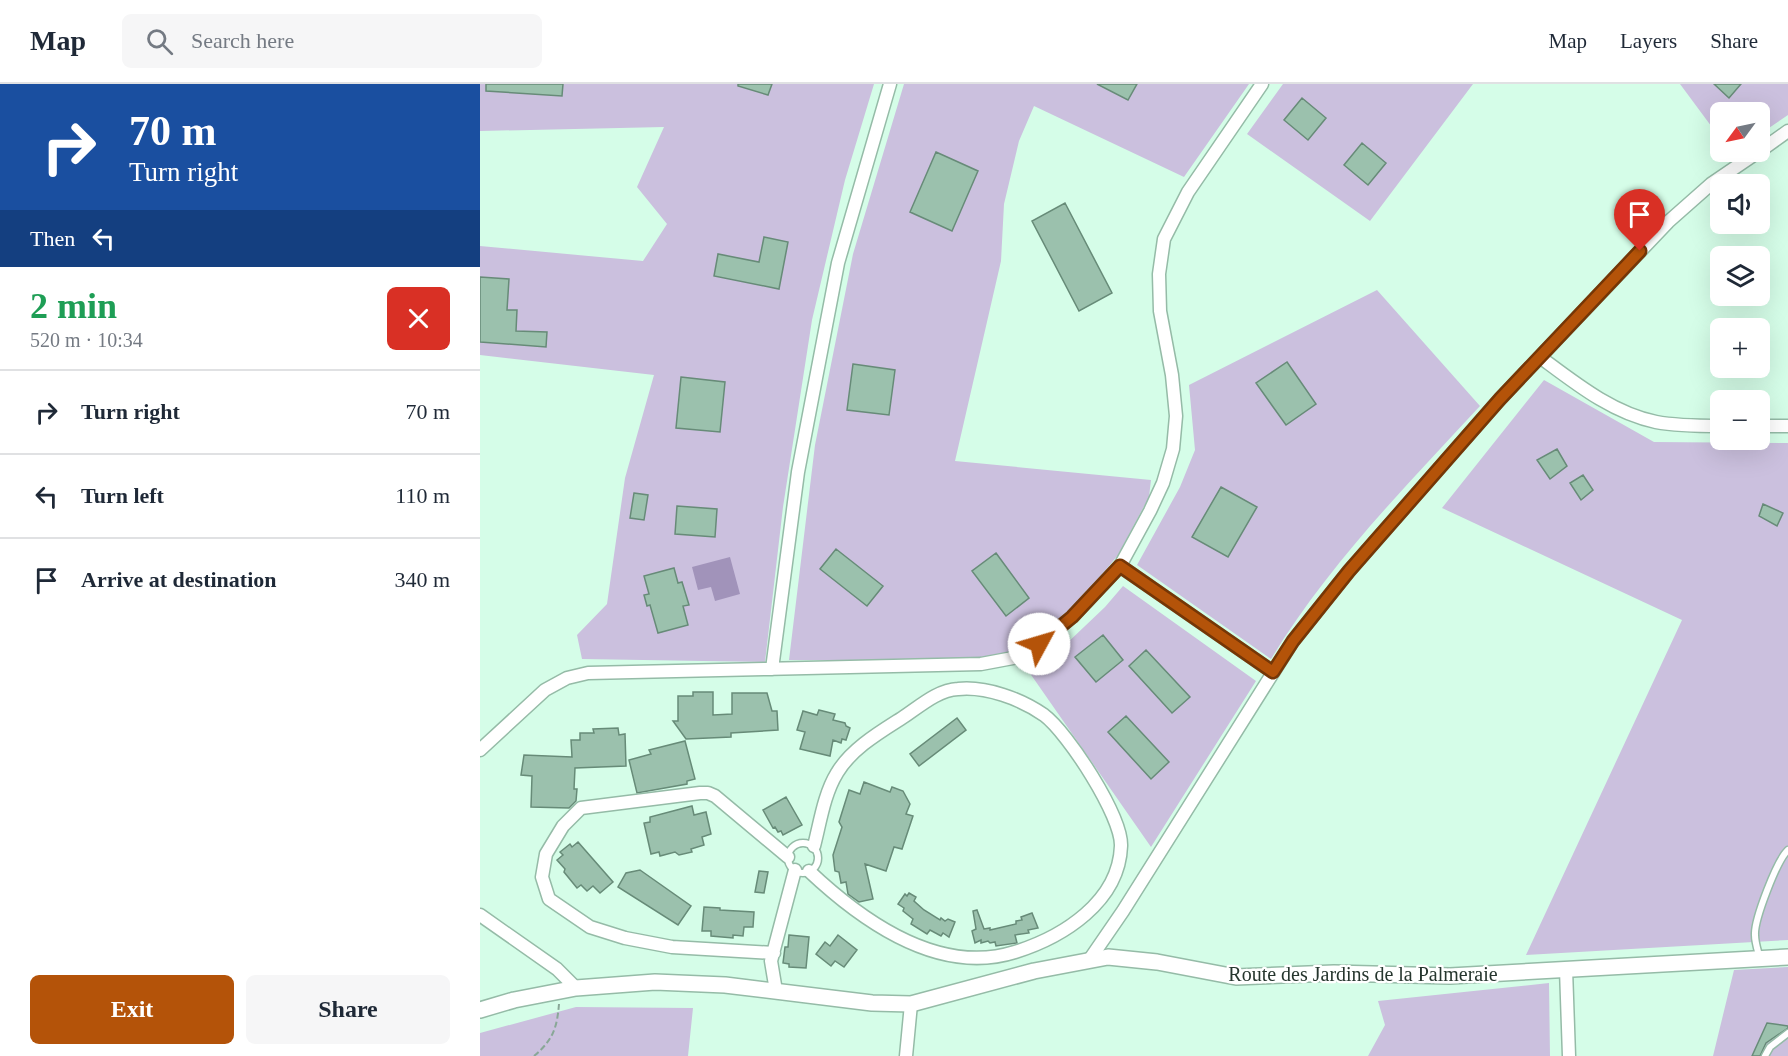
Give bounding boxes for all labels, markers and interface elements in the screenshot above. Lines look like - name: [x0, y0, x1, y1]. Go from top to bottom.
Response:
- search box: [122, 14, 542, 68]
- text: Map: [30, 25, 86, 56]
- icon: search: [143, 25, 176, 58]
- text: Search here: [191, 28, 294, 53]
- text: Map: [1549, 29, 1587, 53]
- text: Layers: [1620, 29, 1677, 53]
- text: Share: [1710, 29, 1758, 53]
- north arrow: [1710, 102, 1770, 162]
- map controls: [1710, 102, 1770, 450]
- icon: right: [30, 108, 108, 186]
- text: 70 m: [129, 108, 217, 154]
- text: Turn right: [129, 157, 238, 187]
- button: sound: [1710, 174, 1770, 234]
- pin: [1614, 189, 1665, 251]
- icon: arrive: [1623, 198, 1656, 231]
- icon: left: [87, 222, 120, 255]
- text: Then: [30, 226, 75, 251]
- button: layers: [1710, 246, 1770, 306]
- text: 2 min: [30, 286, 117, 326]
- button: close: [387, 287, 450, 350]
- button: +: [1710, 318, 1770, 378]
- text: 520 m · 10:34: [30, 329, 143, 351]
- button: −: [1710, 390, 1770, 450]
- icon: right: [30, 396, 63, 429]
- text: Turn right: [81, 399, 180, 424]
- text: 70 m: [405, 399, 450, 424]
- icon: left: [30, 480, 63, 513]
- text: Turn left: [81, 483, 164, 508]
- text: 110 m: [395, 483, 450, 508]
- icon: arrive: [30, 564, 63, 597]
- text: Arrive at destination: [81, 567, 277, 592]
- text: 340 m: [394, 567, 450, 592]
- position arrow: [1007, 612, 1071, 676]
- street label: Route des Jardins de la Palmeraie: [1228, 963, 1498, 985]
- button: Exit: [30, 975, 234, 1044]
- button: Share: [246, 975, 450, 1044]

